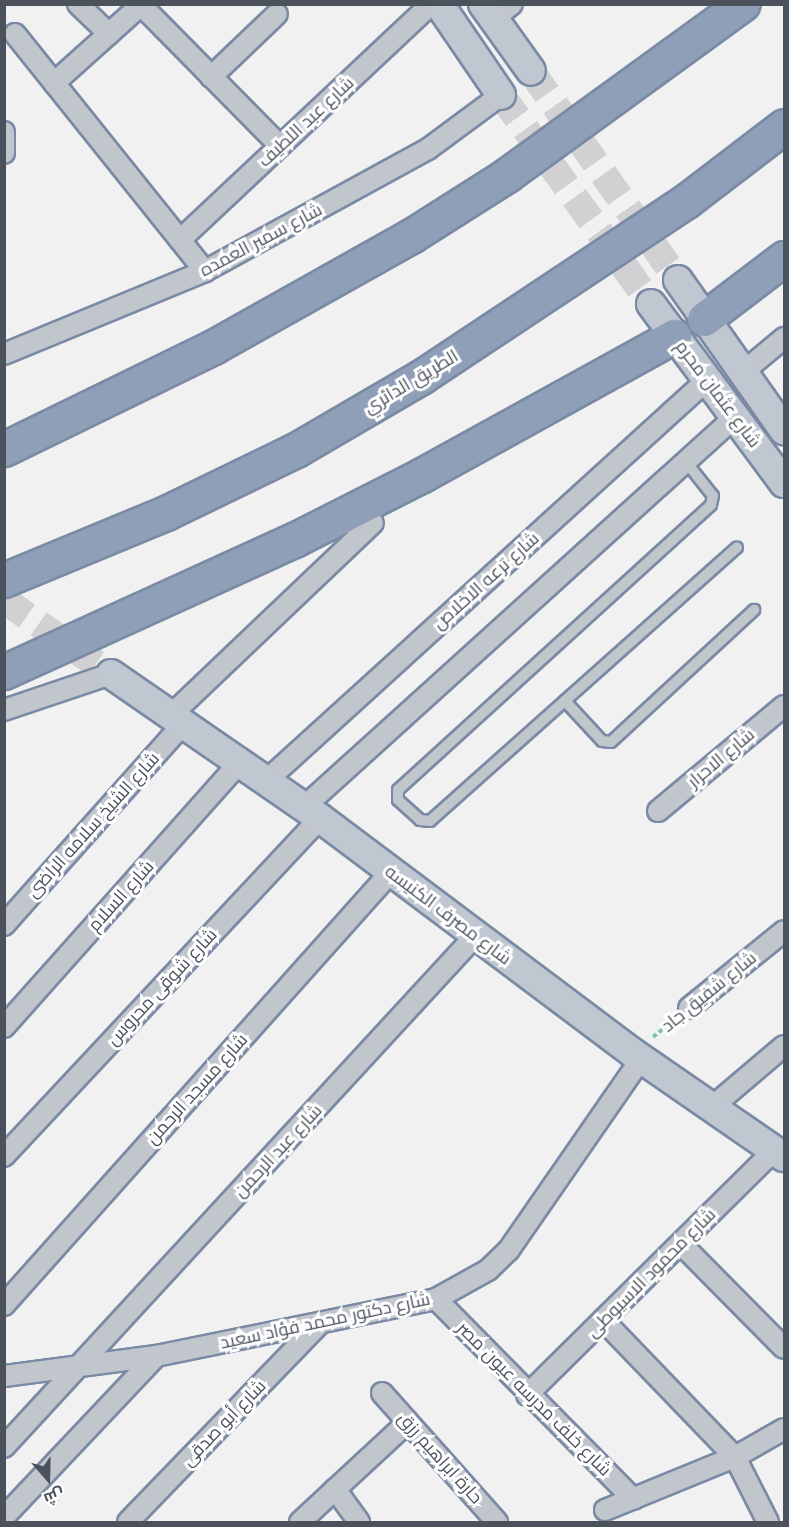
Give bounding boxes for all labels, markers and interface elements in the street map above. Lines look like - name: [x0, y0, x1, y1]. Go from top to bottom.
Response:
- street label: شارع عبد اللطيف: [254, 72, 358, 172]
- street label: شارع سمير العمده: [196, 199, 326, 281]
- street label: شارع عثمان محرم: [671, 336, 765, 452]
- street label: الطريق الدائري: [360, 345, 462, 419]
- street label: شارع ترعه الاخلاص: [428, 528, 544, 634]
- street label: شارع الاحرار: [683, 724, 759, 792]
- street label: شارع الشيخ سلامه الراضى: [22, 748, 164, 902]
- street label: شارع السلام: [83, 856, 159, 936]
- street label: شارع مصرف الكنيسه: [381, 860, 515, 970]
- street label: شارع شوقى محروس: [102, 924, 222, 1050]
- street label: شارع شفيق جاد: [657, 947, 761, 1037]
- street label: شارع مسجد الرحمن: [142, 1029, 252, 1149]
- street label: شارع عبد الرحمن: [229, 1100, 327, 1202]
- street label: شارع محمود الاسيوطى: [582, 1204, 720, 1342]
- street label: شارع دكتور محمد فؤاد سعيد: [218, 1288, 432, 1354]
- street label: شارع خلف مدرسه عيون مصر: [452, 1317, 616, 1481]
- street label: شارع أبو صدقى: [177, 1375, 271, 1471]
- street label: حارة ابراهيم رزق: [393, 1408, 487, 1508]
- north arrow: [18, 1449, 78, 1509]
- text: ش: [41, 1482, 68, 1510]

